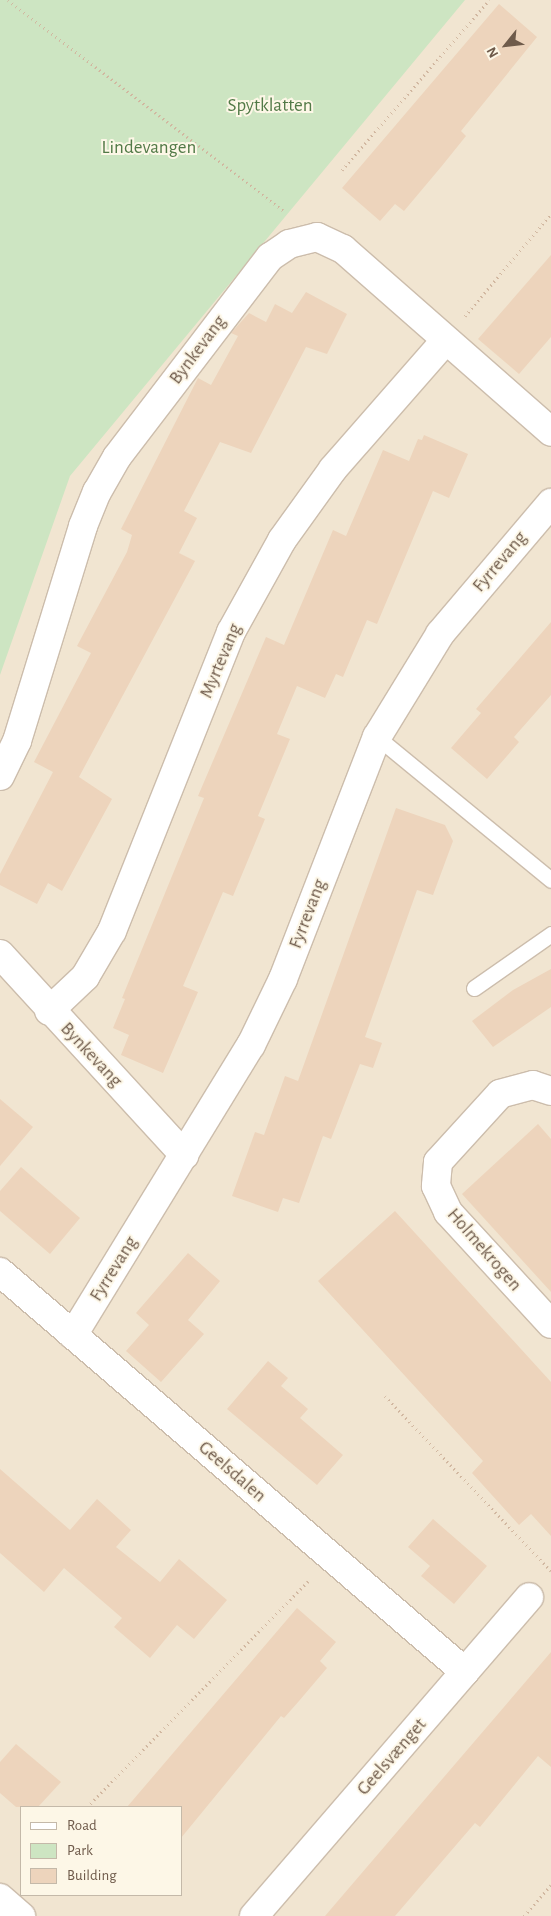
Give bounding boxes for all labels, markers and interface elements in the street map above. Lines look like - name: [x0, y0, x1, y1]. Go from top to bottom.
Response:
- north arrow: [481, 20, 531, 70]
- text: N: [484, 45, 501, 60]
- park label: Spytklatten: [227, 95, 313, 117]
- park label: Lindevangen: [102, 137, 196, 159]
- street label: Bynkevang: [165, 311, 231, 389]
- street label: Fyrrevang: [468, 527, 532, 597]
- street label: Myrtevang: [195, 620, 247, 702]
- street label: Fyrrevang: [284, 876, 332, 952]
- street label: Bynkevang: [55, 1018, 127, 1092]
- street label: Holmekrogen: [442, 1204, 526, 1296]
- street label: Fyrrevang: [85, 1232, 143, 1306]
- street label: Geelsdalen: [194, 1436, 270, 1508]
- street label: Geelsvænget: [352, 1714, 432, 1800]
- legend: [20, 1806, 182, 1896]
- text: Road: [67, 1818, 97, 1833]
- text: Park: [67, 1843, 93, 1858]
- text: Building: [67, 1868, 117, 1883]

